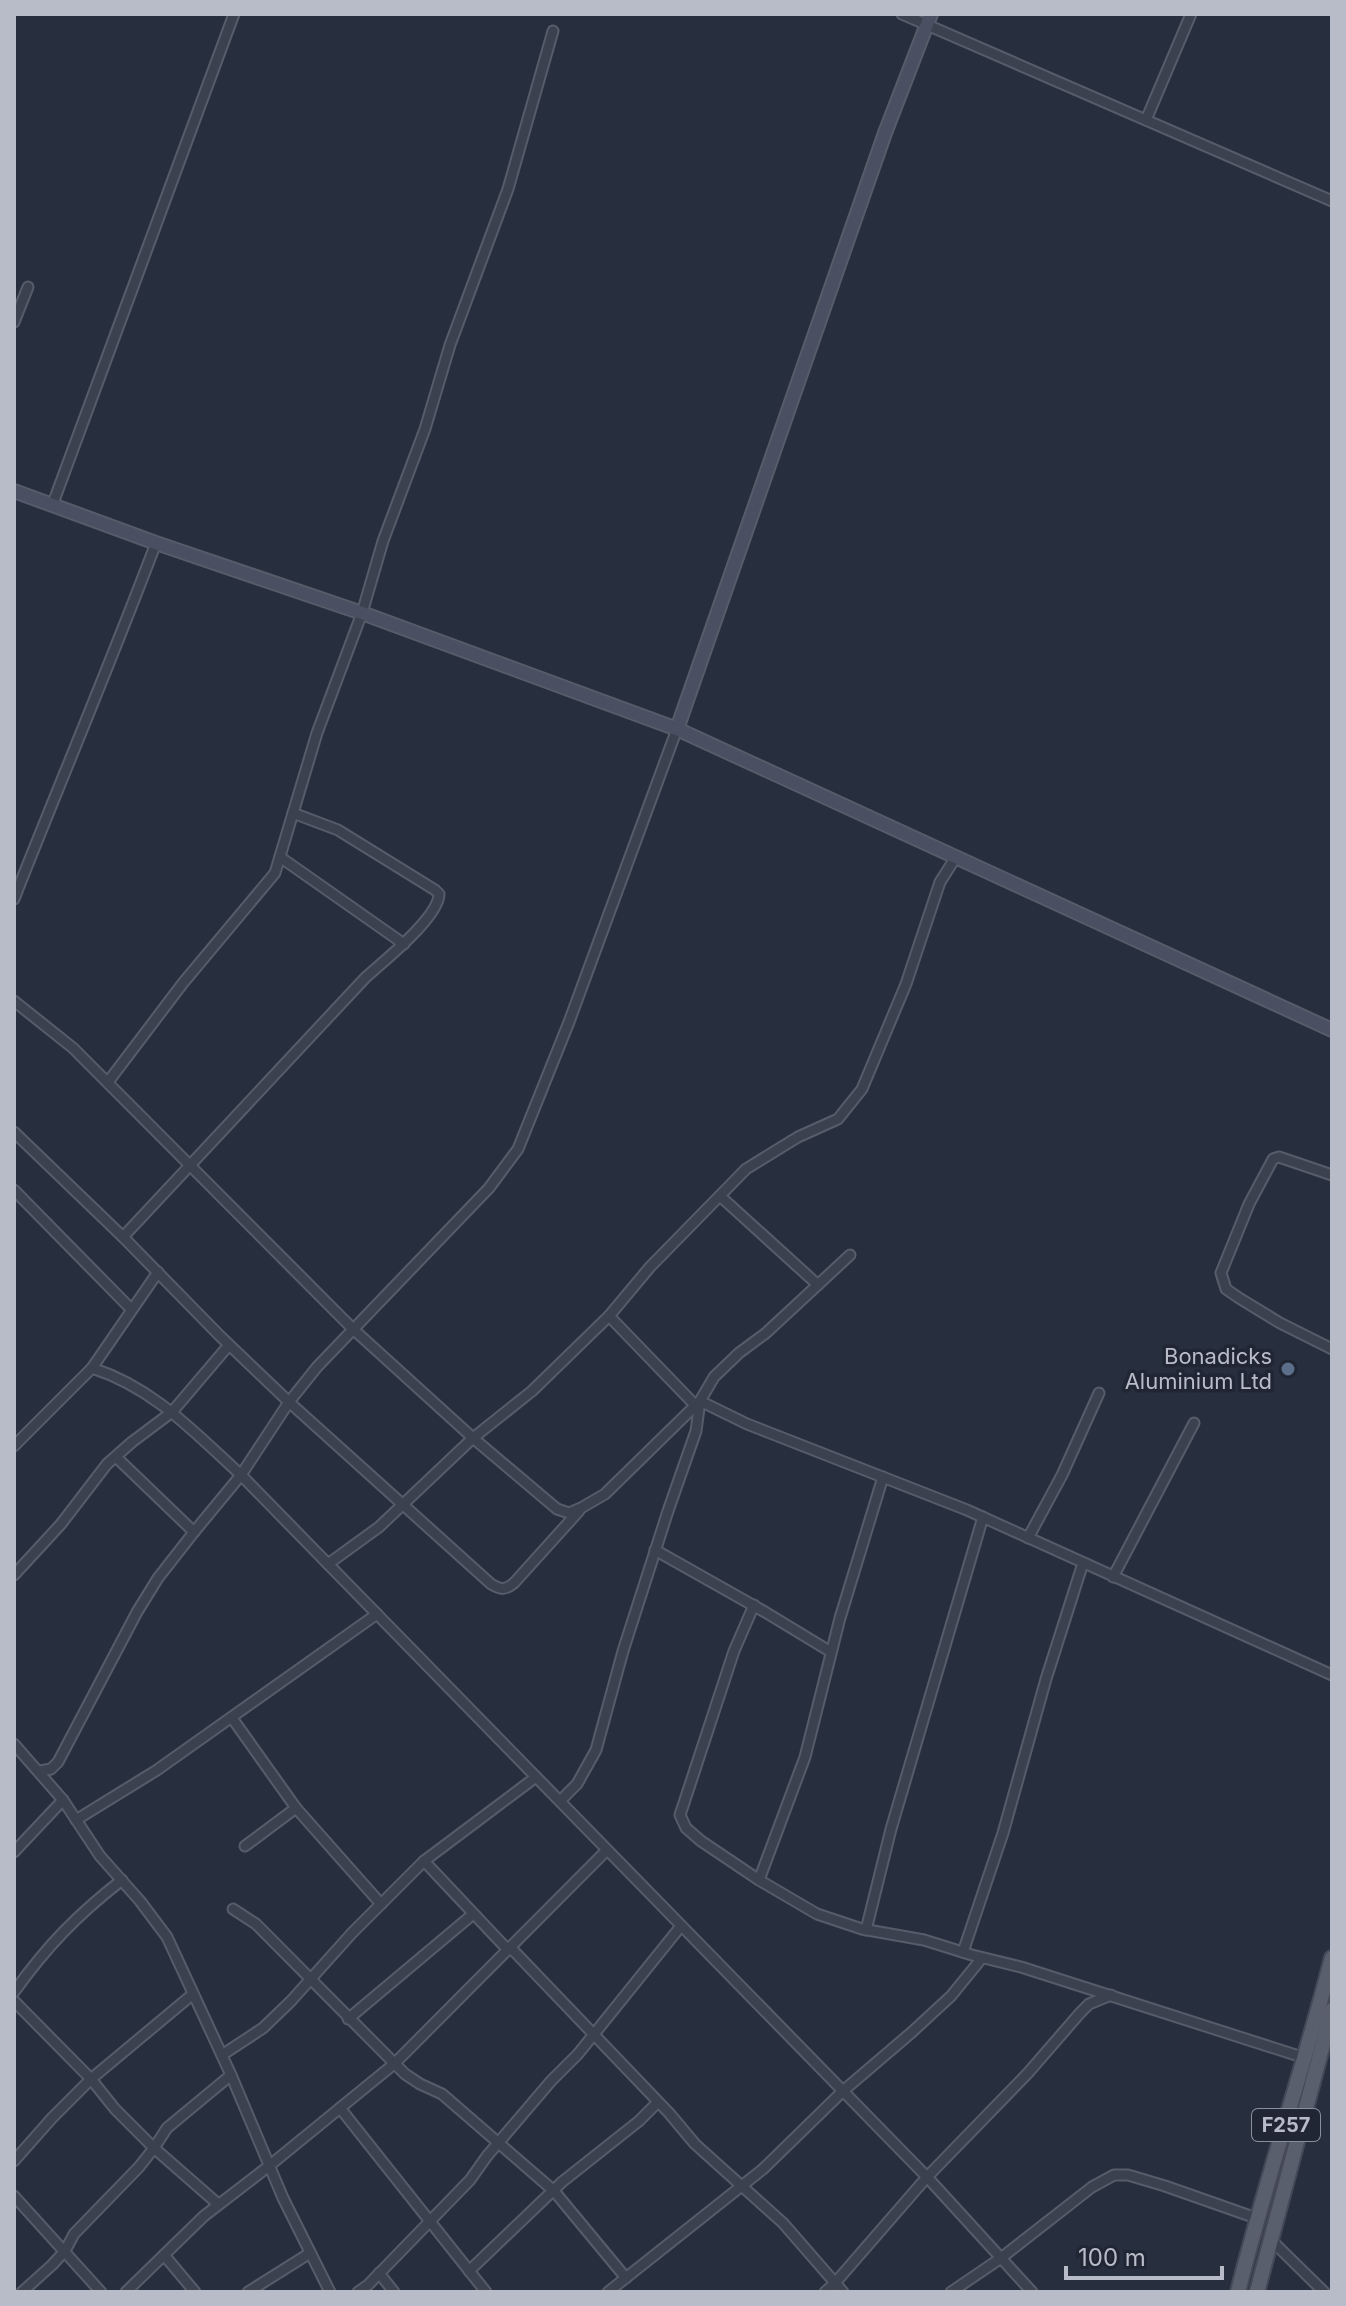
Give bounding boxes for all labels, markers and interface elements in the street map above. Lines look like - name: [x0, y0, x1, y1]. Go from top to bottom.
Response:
- place label: Bonadicks Aluminium Ltd: [1125, 1343, 1272, 1394]
- marker: Bonadicks Aluminium Ltd: [1279, 1360, 1297, 1378]
- road number: F257: [1252, 2109, 1320, 2141]
- scale bar: [1066, 2230, 1222, 2280]
- text: 100 m: [1078, 2243, 1146, 2272]

